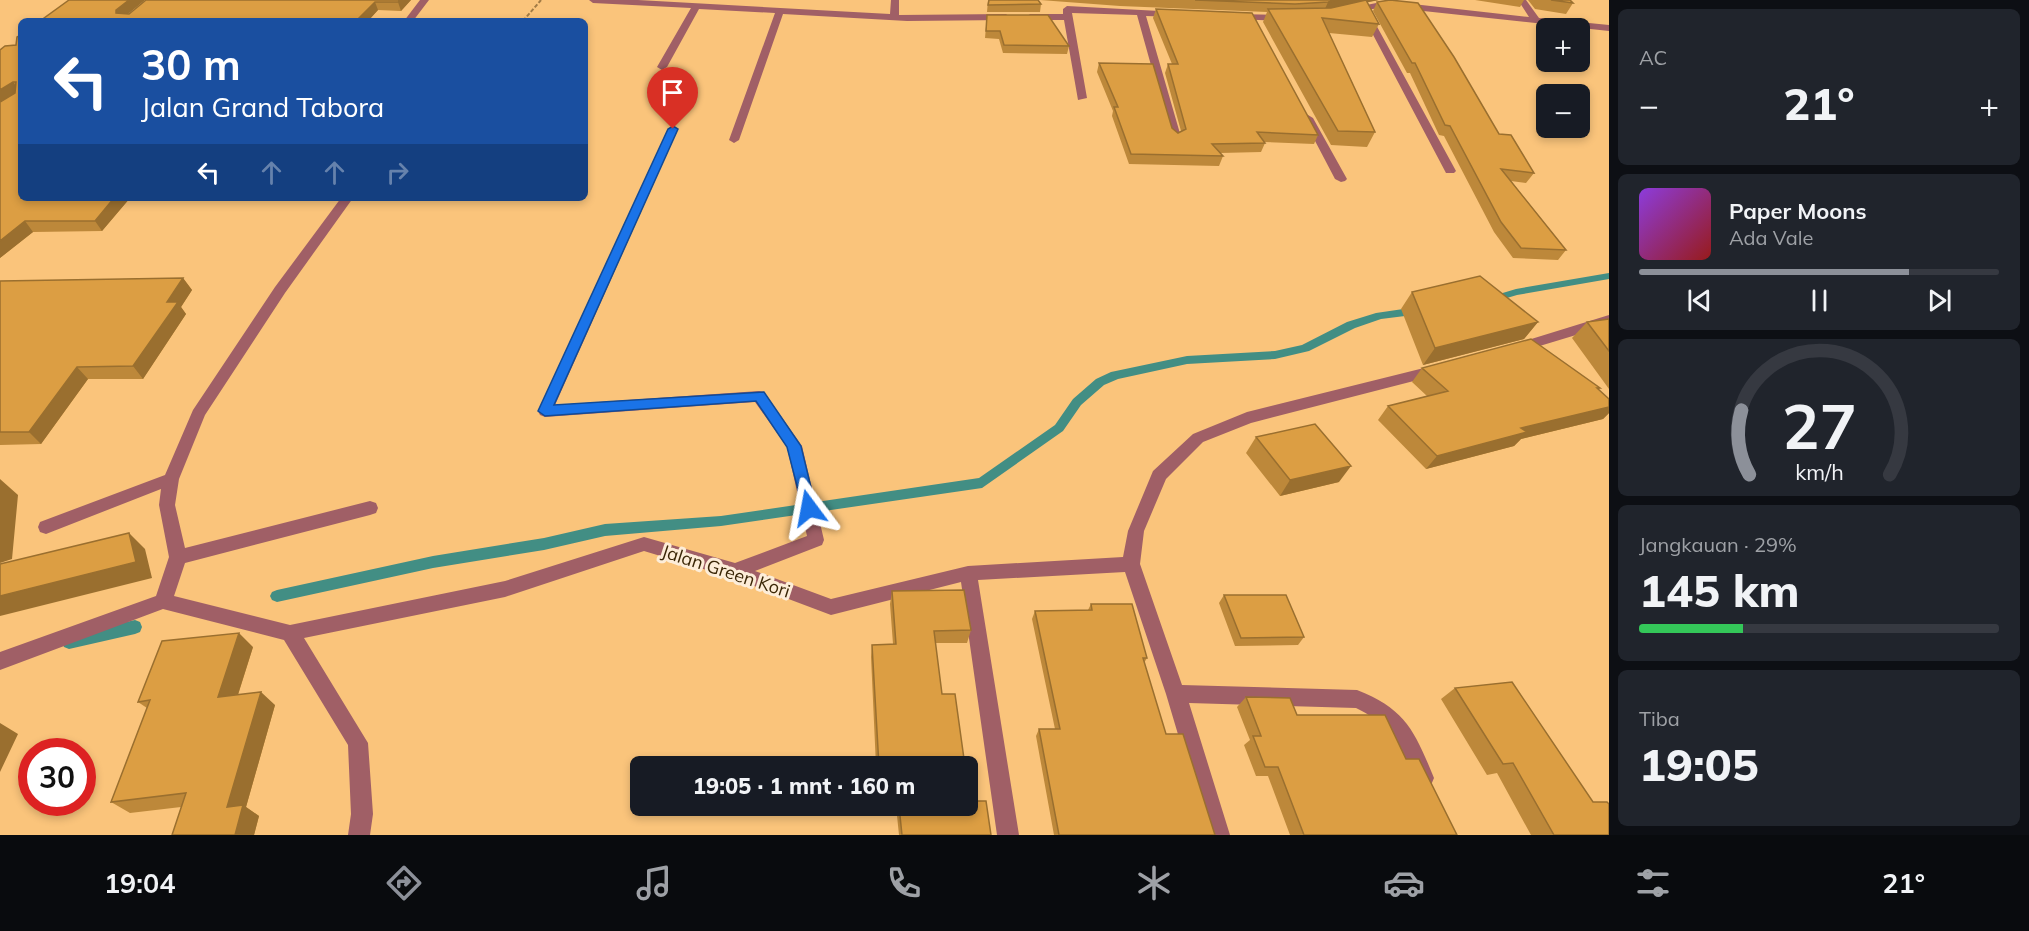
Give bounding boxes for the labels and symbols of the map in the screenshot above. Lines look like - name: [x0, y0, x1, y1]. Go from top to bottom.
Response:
- pin: [647, 67, 698, 129]
- position arrow: [777, 476, 841, 540]
- street label: Jalan Green Kori: [659, 539, 793, 603]
- speed limit sign: 30: [18, 738, 96, 816]

